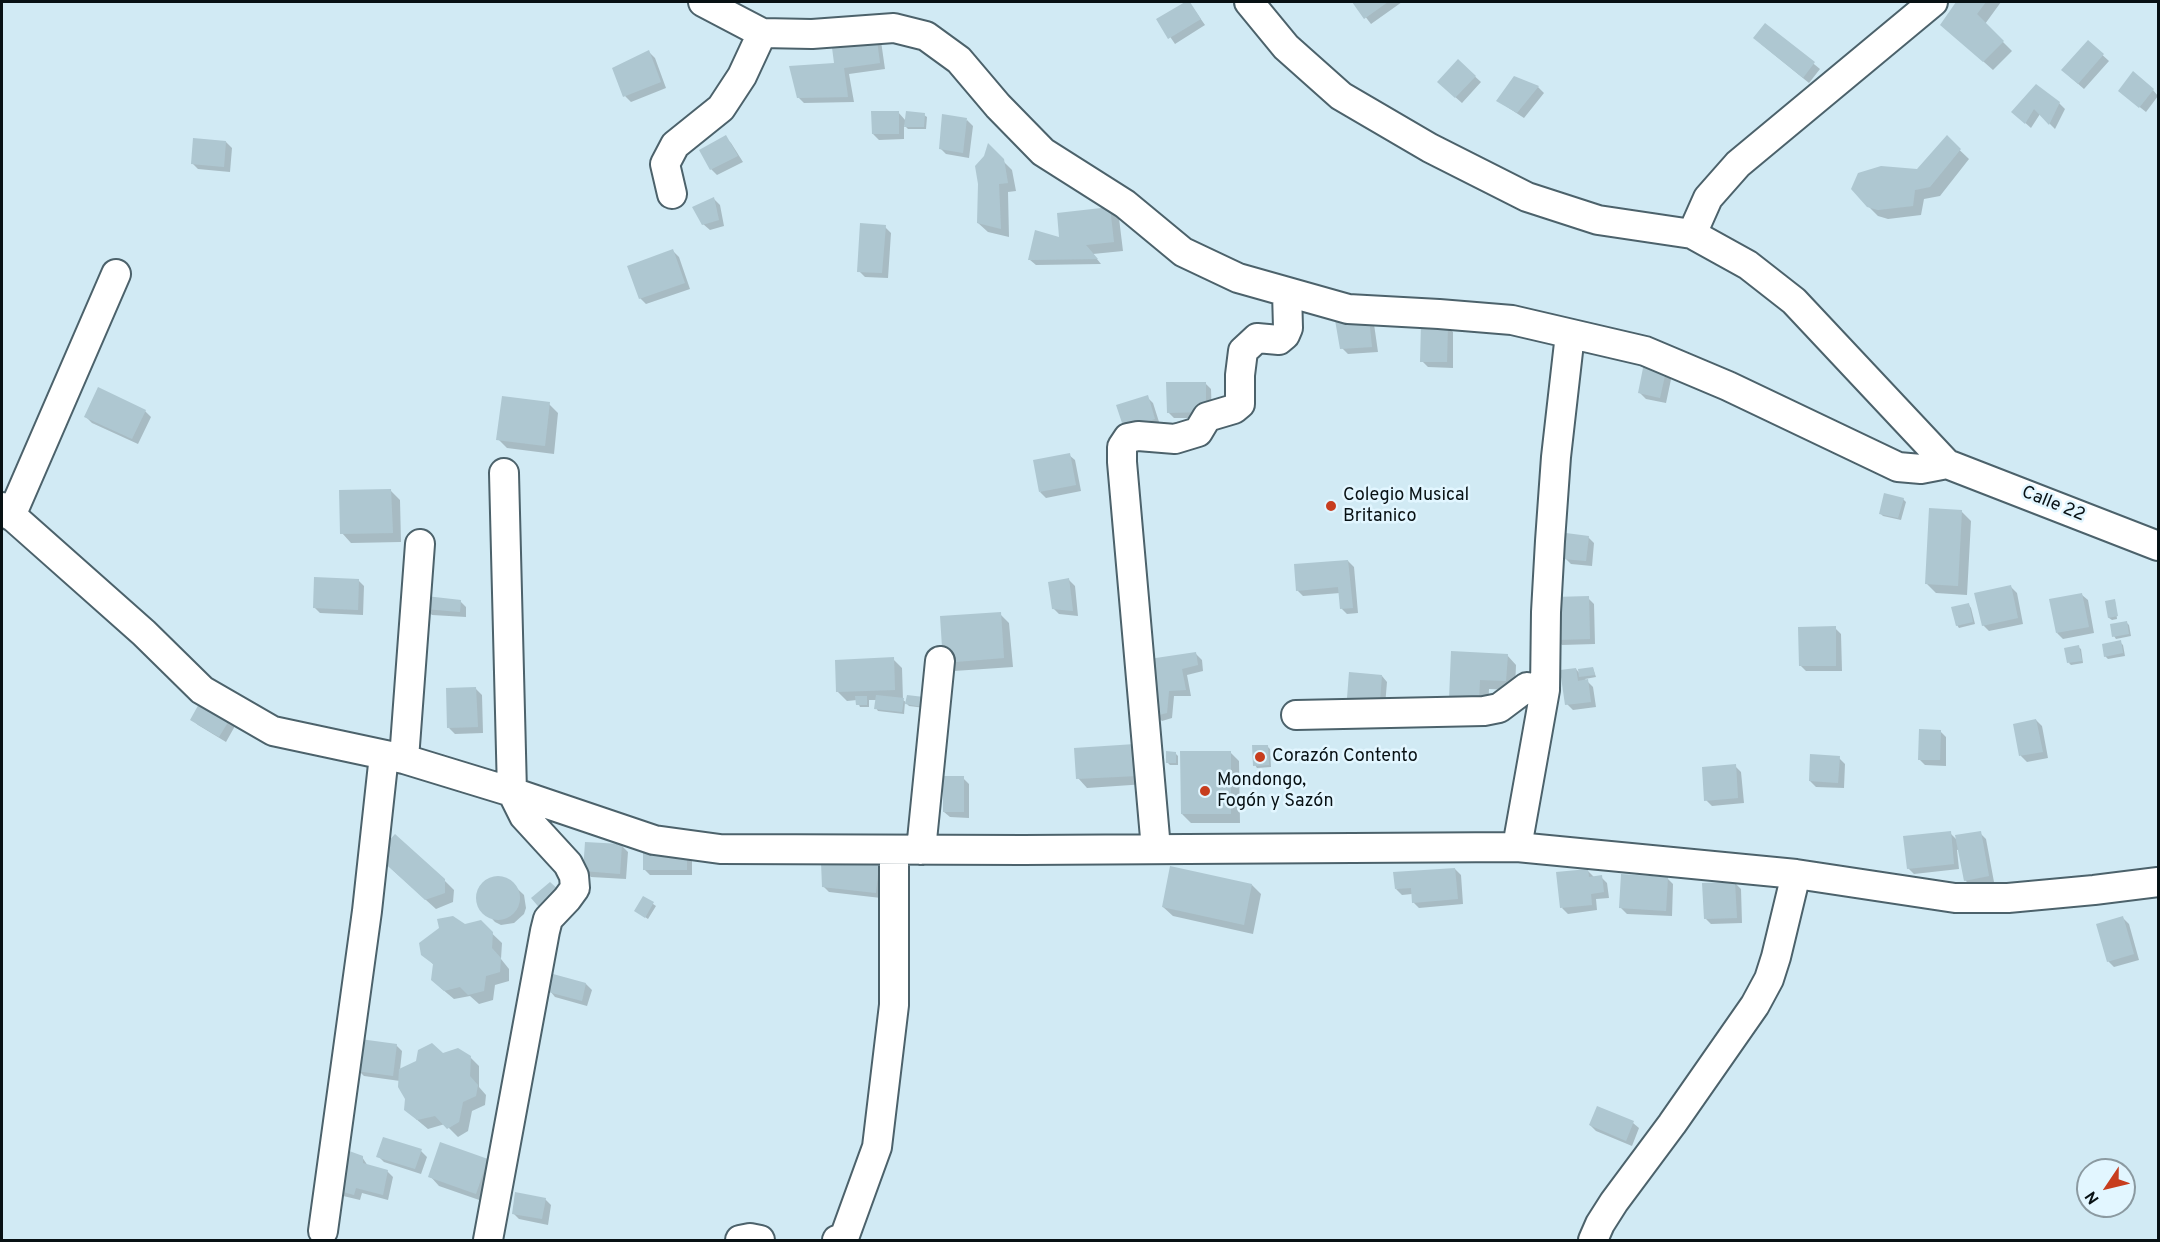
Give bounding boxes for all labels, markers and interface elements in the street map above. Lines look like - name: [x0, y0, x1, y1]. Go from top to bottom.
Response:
- street label: Calle 22: [2018, 483, 2088, 527]
- place label: Colegio Musical Britanico: [1343, 485, 1469, 528]
- marker: Colegio Musical Britanico: [1324, 499, 1338, 513]
- place label: Corazón Contento: [1272, 746, 1418, 768]
- marker: Corazón Contento: [1253, 750, 1267, 764]
- place label: Mondongo, Fogón y Sazón: [1217, 770, 1334, 812]
- marker: Mondongo, Fogón y Sazón: [1198, 784, 1212, 798]
- north arrow: [2076, 1158, 2136, 1218]
- text: N: [2081, 1187, 2104, 1208]

